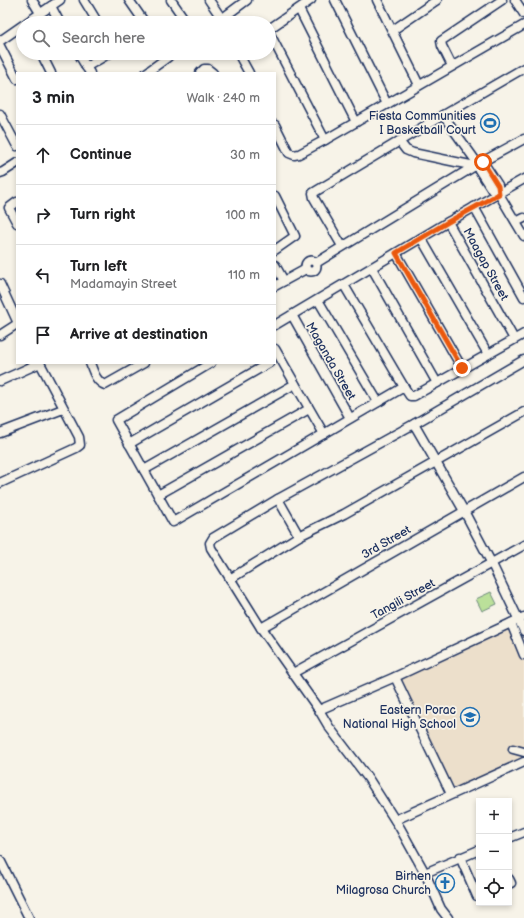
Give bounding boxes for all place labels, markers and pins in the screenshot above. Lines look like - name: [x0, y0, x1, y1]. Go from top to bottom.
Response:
- place label: Fiesta Communities I Basketball Court: [369, 109, 476, 138]
- sports icon: Fiesta Communities I Basketball Court: [479, 112, 501, 134]
- place label: Eastern Porac National High School: [343, 703, 456, 732]
- school or university icon: Eastern Porac National High School: [459, 706, 481, 728]
- place label: Birhen Milagrosa Church: [336, 869, 431, 898]
- church icon: Birhen Milagrosa Church: [434, 872, 456, 894]

